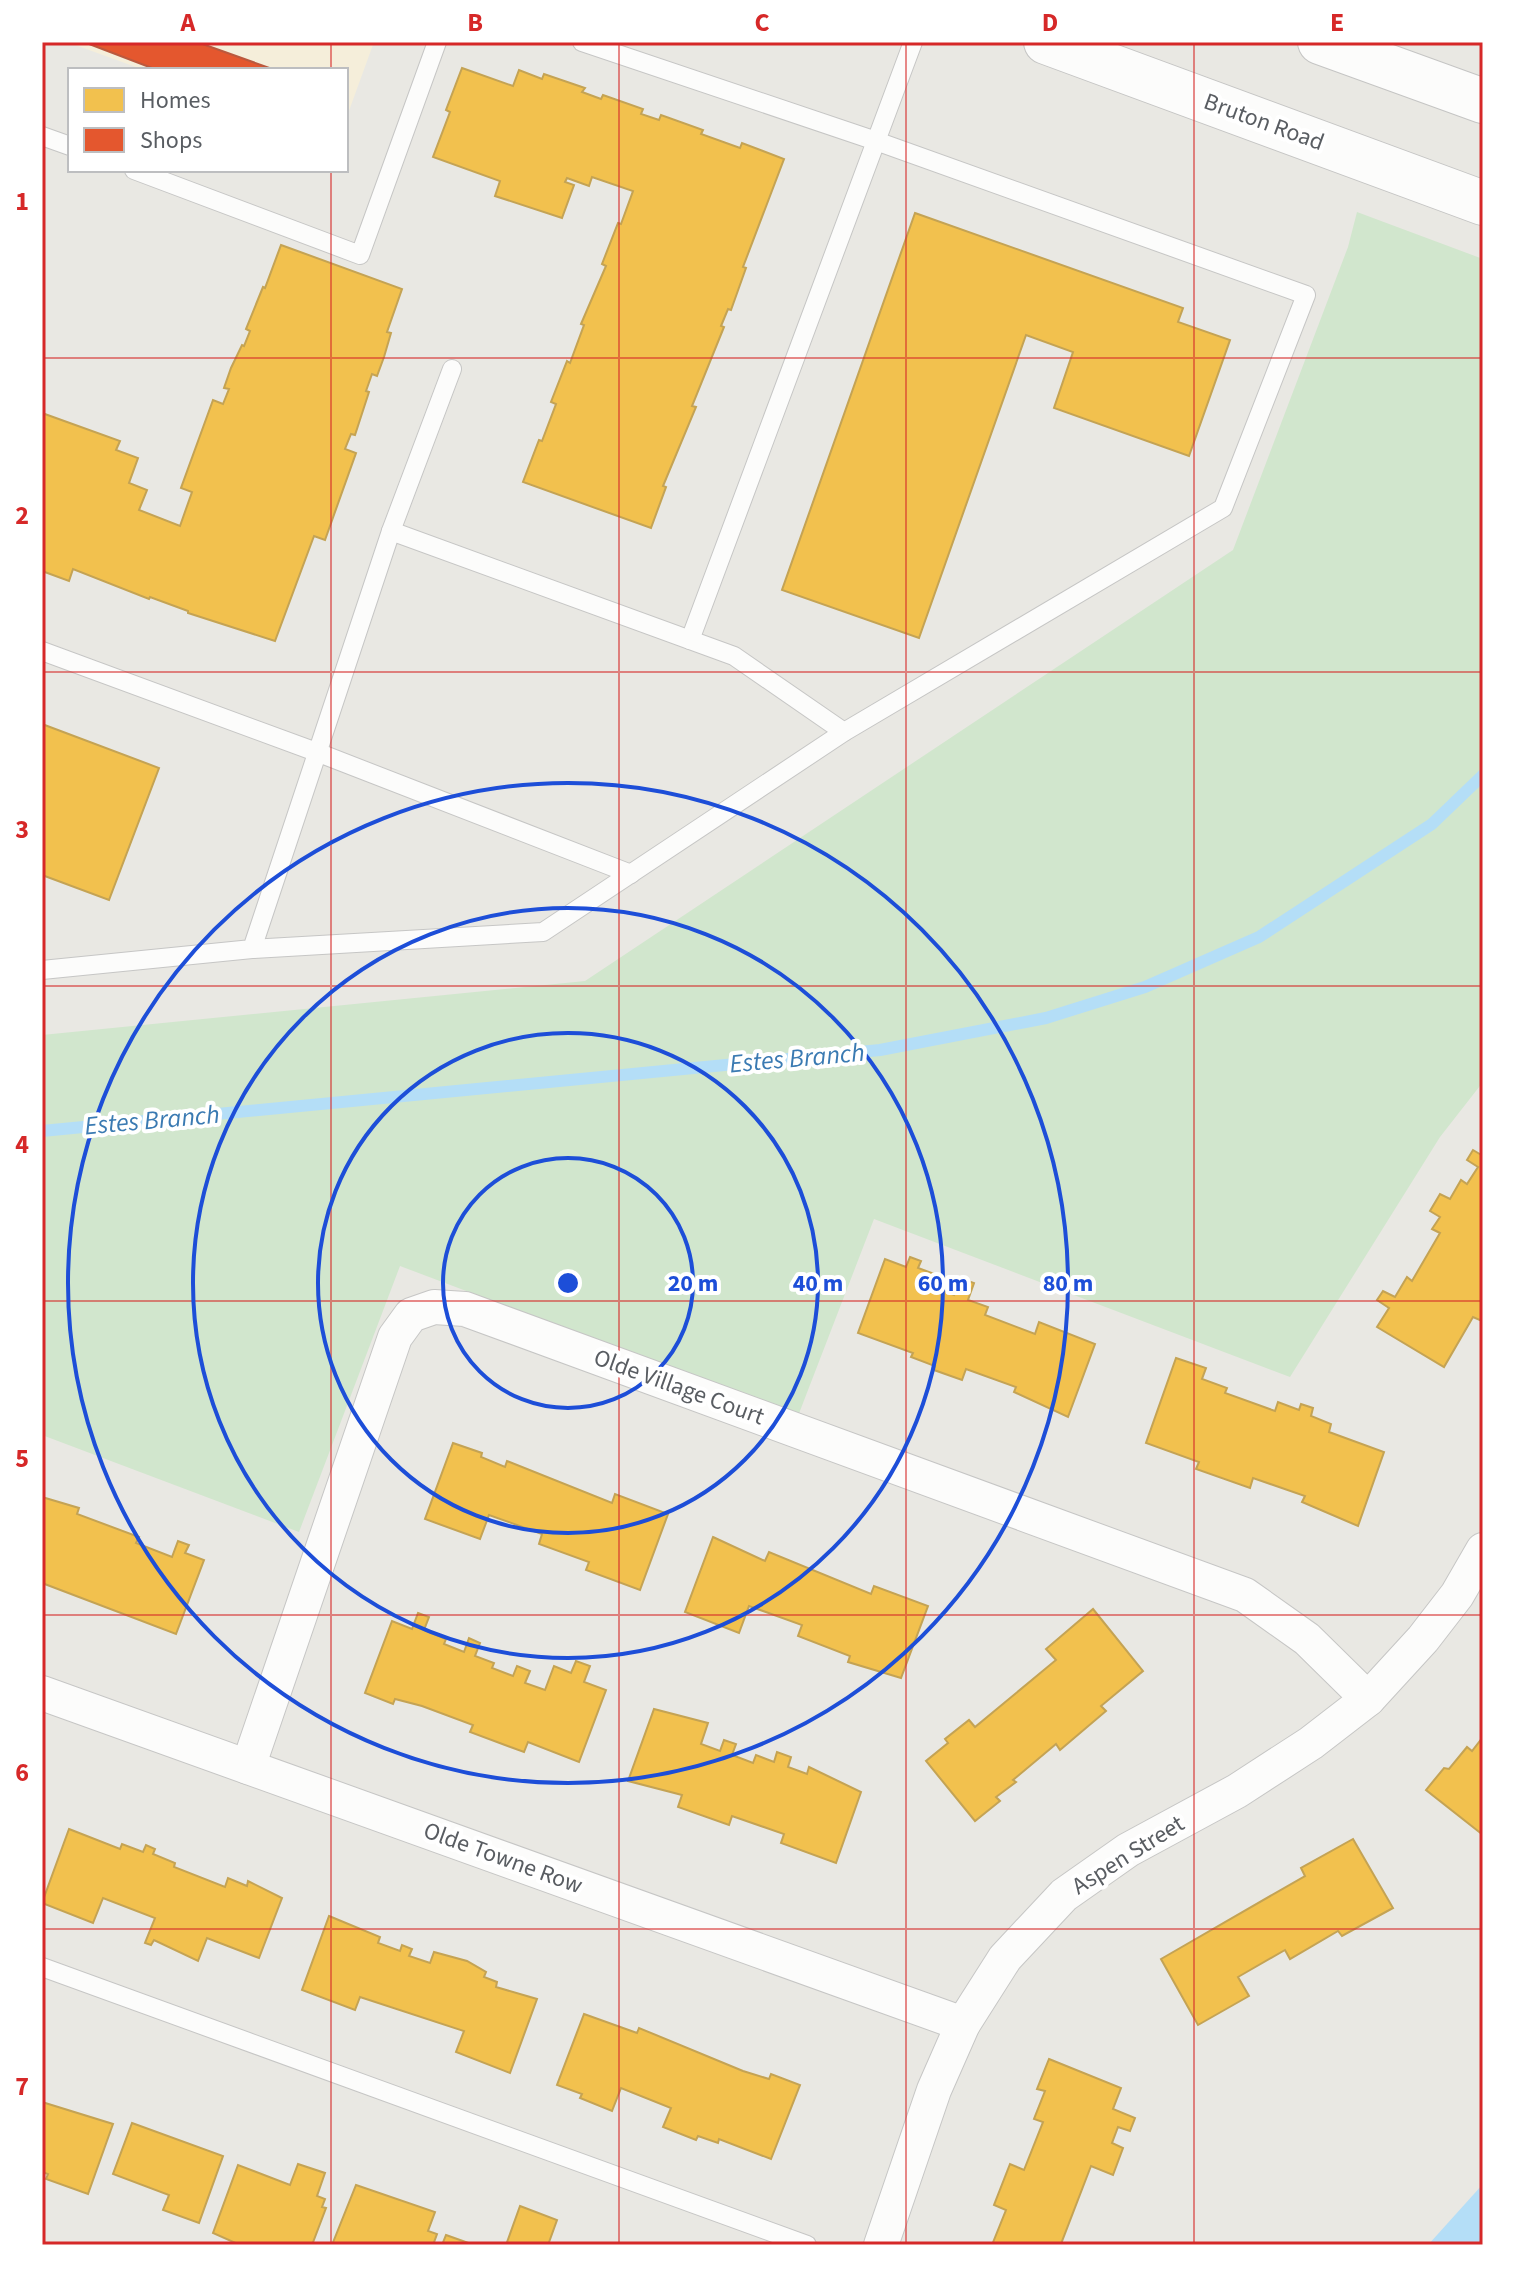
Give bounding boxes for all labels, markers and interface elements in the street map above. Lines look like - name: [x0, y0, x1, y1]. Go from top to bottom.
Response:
- text: A: [180, 4, 197, 41]
- text: B: [467, 4, 483, 41]
- text: C: [754, 4, 770, 41]
- text: D: [1042, 4, 1058, 41]
- text: E: [1330, 4, 1344, 41]
- legend: [68, 68, 348, 172]
- text: Homes: [140, 83, 211, 118]
- street label: Bruton Road: [1199, 84, 1329, 160]
- text: Shops: [140, 123, 202, 158]
- text: 1: [15, 183, 29, 220]
- text: 2: [15, 497, 29, 534]
- text: 3: [15, 811, 29, 848]
- water label: Estes Branch: [728, 1034, 866, 1082]
- water label: Estes Branch: [83, 1096, 221, 1144]
- text: 4: [15, 1126, 29, 1163]
- text: 20 m: [668, 1266, 718, 1301]
- text: 40 m: [793, 1266, 843, 1301]
- text: 60 m: [918, 1266, 968, 1301]
- text: 80 m: [1043, 1266, 1093, 1301]
- centre of rings: [554, 1269, 582, 1297]
- street label: Olde Village Court: [589, 1340, 769, 1434]
- text: 5: [15, 1440, 29, 1477]
- text: 6: [15, 1754, 29, 1791]
- street label: Aspen Street: [1065, 1807, 1191, 1903]
- street label: Olde Towne Row: [419, 1813, 587, 1903]
- text: 7: [15, 2068, 29, 2105]

